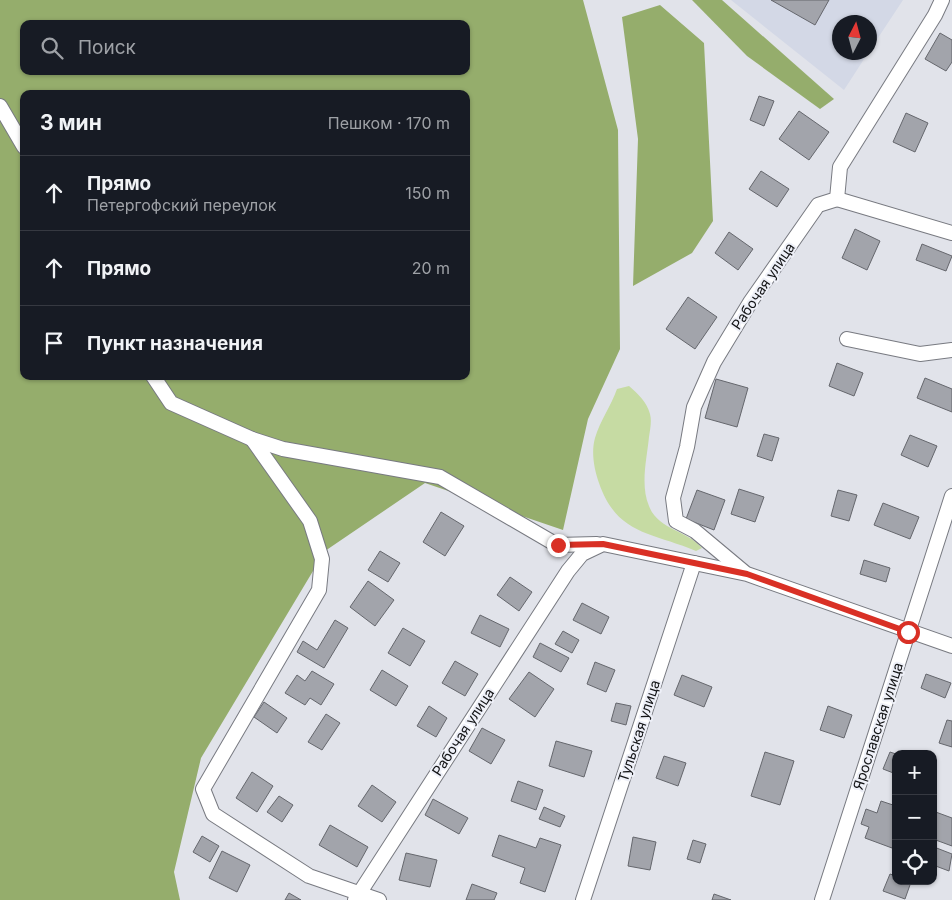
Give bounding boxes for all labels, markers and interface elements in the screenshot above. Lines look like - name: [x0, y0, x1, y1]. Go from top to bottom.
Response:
- north arrow: [832, 15, 877, 60]
- search box: [20, 20, 470, 75]
- icon: search: [38, 34, 66, 62]
- text: Поиск: [78, 36, 136, 59]
- text: 3 мин: [40, 110, 102, 135]
- text: Пешком · 170 m: [328, 113, 450, 133]
- text: Прямо: [87, 172, 151, 195]
- icon: ahead: [40, 179, 68, 207]
- text: 150 m: [405, 183, 450, 203]
- text: Петергофский переулок: [87, 195, 276, 215]
- street label: Рабочая улица: [727, 239, 798, 332]
- icon: ahead: [40, 254, 68, 282]
- text: Прямо: [87, 257, 151, 280]
- text: 20 m: [412, 258, 450, 278]
- icon: arrive: [40, 329, 68, 357]
- text: Пункт назначения: [87, 332, 263, 355]
- route end: [547, 534, 570, 557]
- route start: [897, 621, 920, 644]
- street label: Ярославская улица: [849, 660, 906, 792]
- street label: Тульская улица: [614, 678, 663, 784]
- street label: Рабочая улица: [428, 685, 497, 779]
- map controls: [892, 750, 937, 885]
- button: +: [892, 750, 937, 795]
- button: −: [892, 795, 937, 840]
- button: locate: [892, 840, 937, 885]

